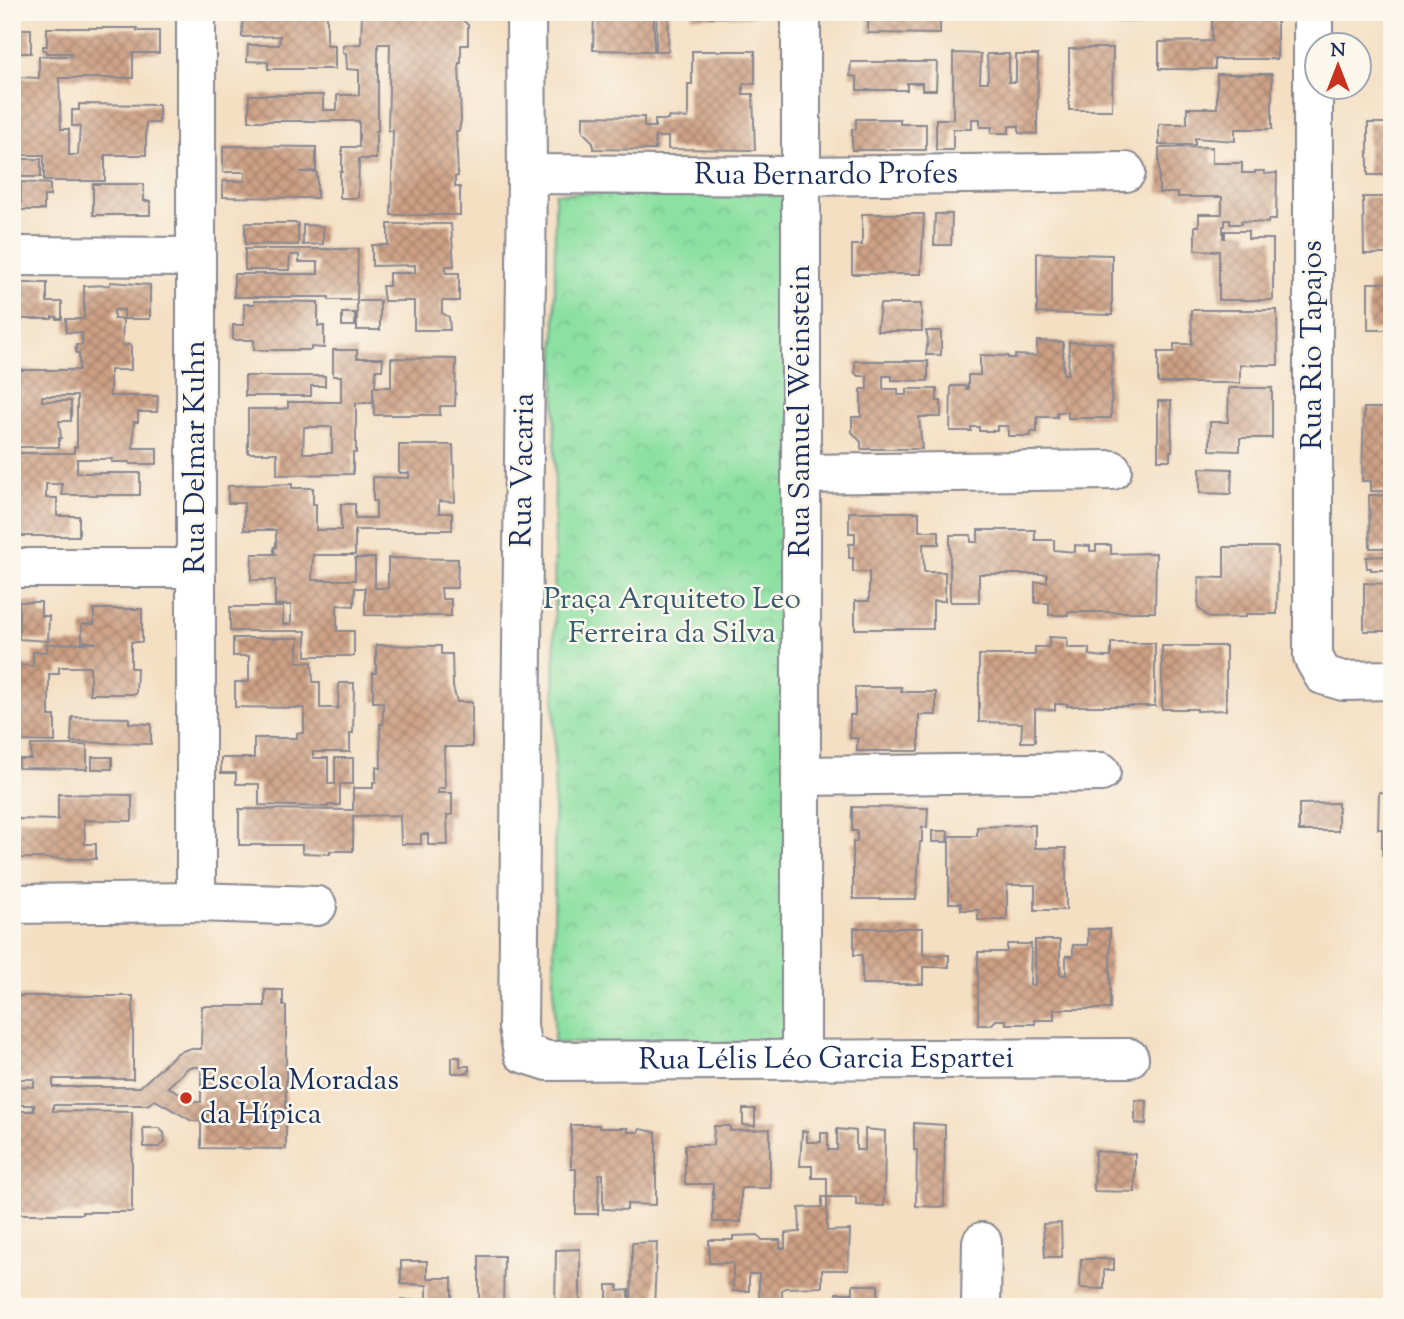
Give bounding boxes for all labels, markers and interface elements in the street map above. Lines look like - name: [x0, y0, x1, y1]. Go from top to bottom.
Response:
- north arrow: [1302, 32, 1372, 102]
- text: N: [1330, 38, 1346, 65]
- street label: Rua Bernardo Profes: [694, 153, 958, 198]
- street label: Rua Rio Tapajos: [1292, 240, 1335, 450]
- street label: Rua Samuel Weinstein: [780, 264, 823, 558]
- street label: Rua Delmar Kuhn: [175, 340, 218, 574]
- street label: Rua Vacaria: [501, 392, 547, 548]
- park label: Praça Arquiteto Leo Ferreira da Silva: [543, 579, 801, 656]
- street label: Rua Lélis Léo Garcia Espartei: [638, 1037, 1014, 1082]
- place label: Escola Moradas da Hípica: [200, 1060, 399, 1137]
- marker: Escola Moradas da Hípica: [178, 1090, 194, 1106]

